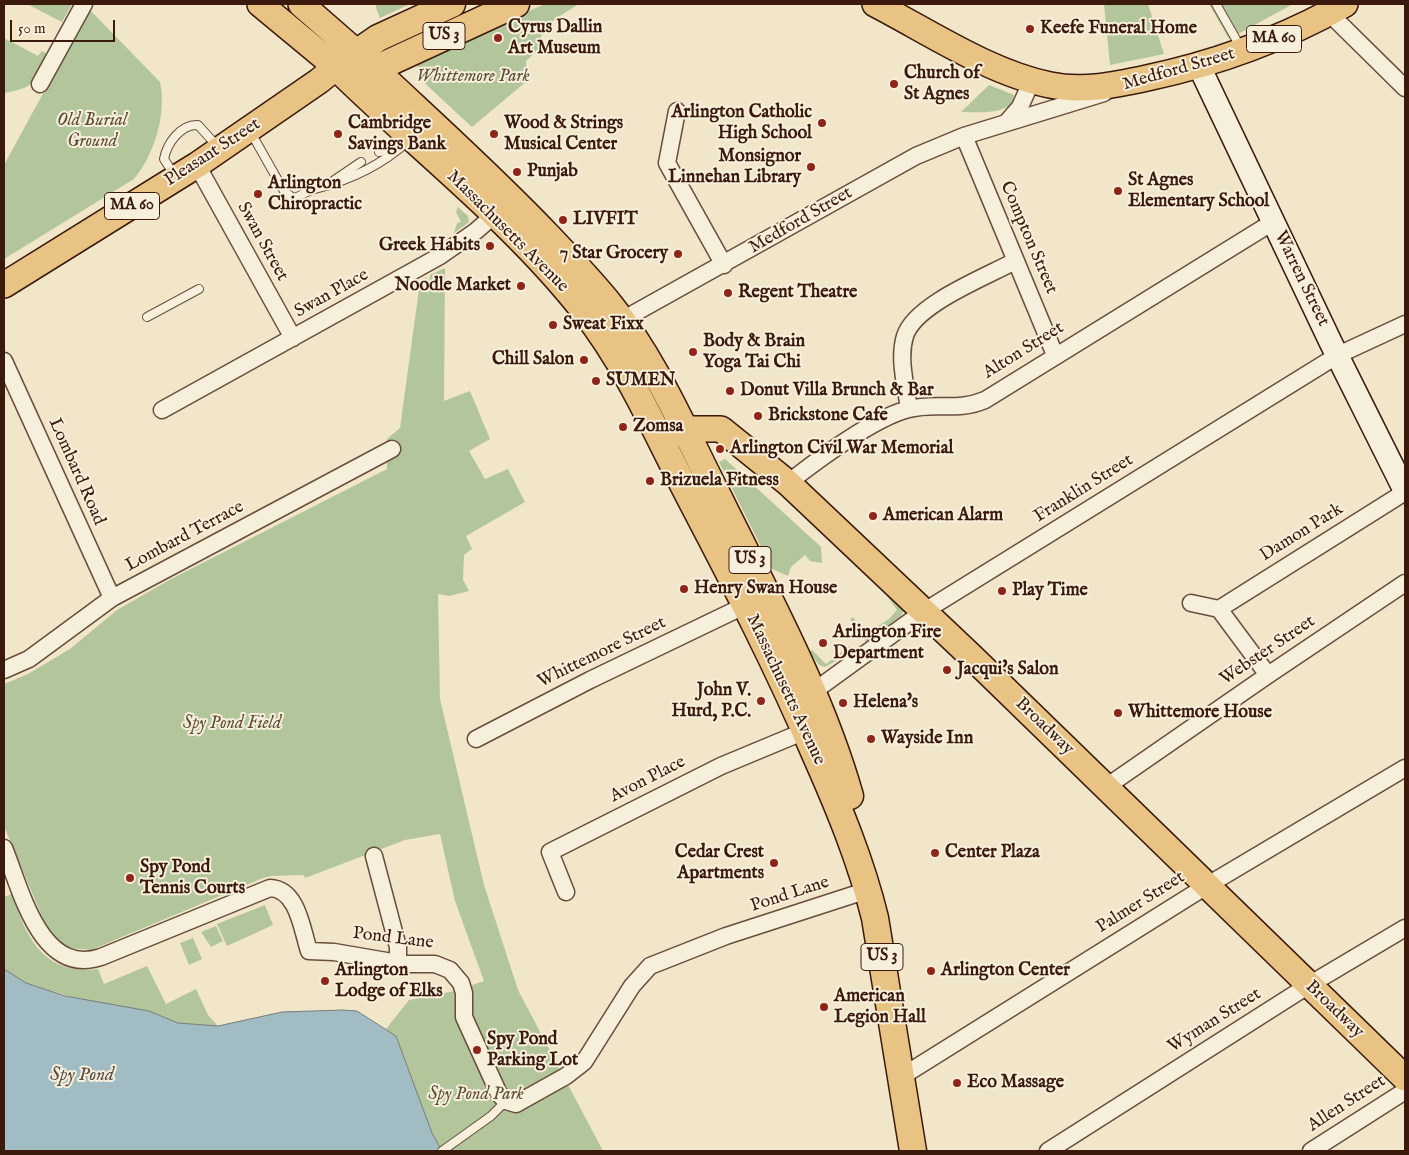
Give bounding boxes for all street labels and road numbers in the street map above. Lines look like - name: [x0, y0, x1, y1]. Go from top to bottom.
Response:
- road number: US 3: [423, 22, 465, 50]
- road number: MA 60: [1246, 26, 1302, 52]
- street label: Medford Street: [1120, 44, 1238, 96]
- street label: Pleasant Street: [161, 114, 265, 192]
- street label: Massachusetts Avenue: [441, 166, 573, 298]
- street label: Compton Street: [995, 178, 1061, 298]
- street label: Medford Street: [746, 183, 856, 259]
- road number: MA 60: [104, 192, 160, 220]
- street label: Swan Street: [232, 199, 292, 285]
- street label: Warren Street: [1269, 228, 1333, 330]
- street label: Swan Place: [291, 265, 373, 323]
- street label: Alton Street: [980, 318, 1068, 384]
- street label: Lombard Road: [43, 415, 109, 529]
- street label: Franklin Street: [1030, 450, 1138, 528]
- street label: Lombard Terrace: [122, 497, 248, 577]
- street label: Damon Park: [1257, 499, 1347, 567]
- road number: US 3: [729, 546, 771, 574]
- street label: Massachusetts Avenue: [741, 611, 829, 769]
- street label: Webster Street: [1216, 611, 1320, 691]
- street label: Whittemore Street: [534, 613, 670, 693]
- street label: Broadway: [1010, 694, 1078, 760]
- street label: Avon Place: [607, 752, 689, 808]
- street label: Palmer Street: [1093, 867, 1189, 939]
- street label: Pond Lane: [748, 872, 832, 918]
- street label: Pond Lane: [351, 923, 435, 955]
- road number: US 3: [861, 944, 903, 970]
- street label: Broadway: [1300, 977, 1368, 1043]
- street label: Wyman Street: [1164, 984, 1266, 1058]
- street label: Allen Street: [1304, 1071, 1390, 1137]

